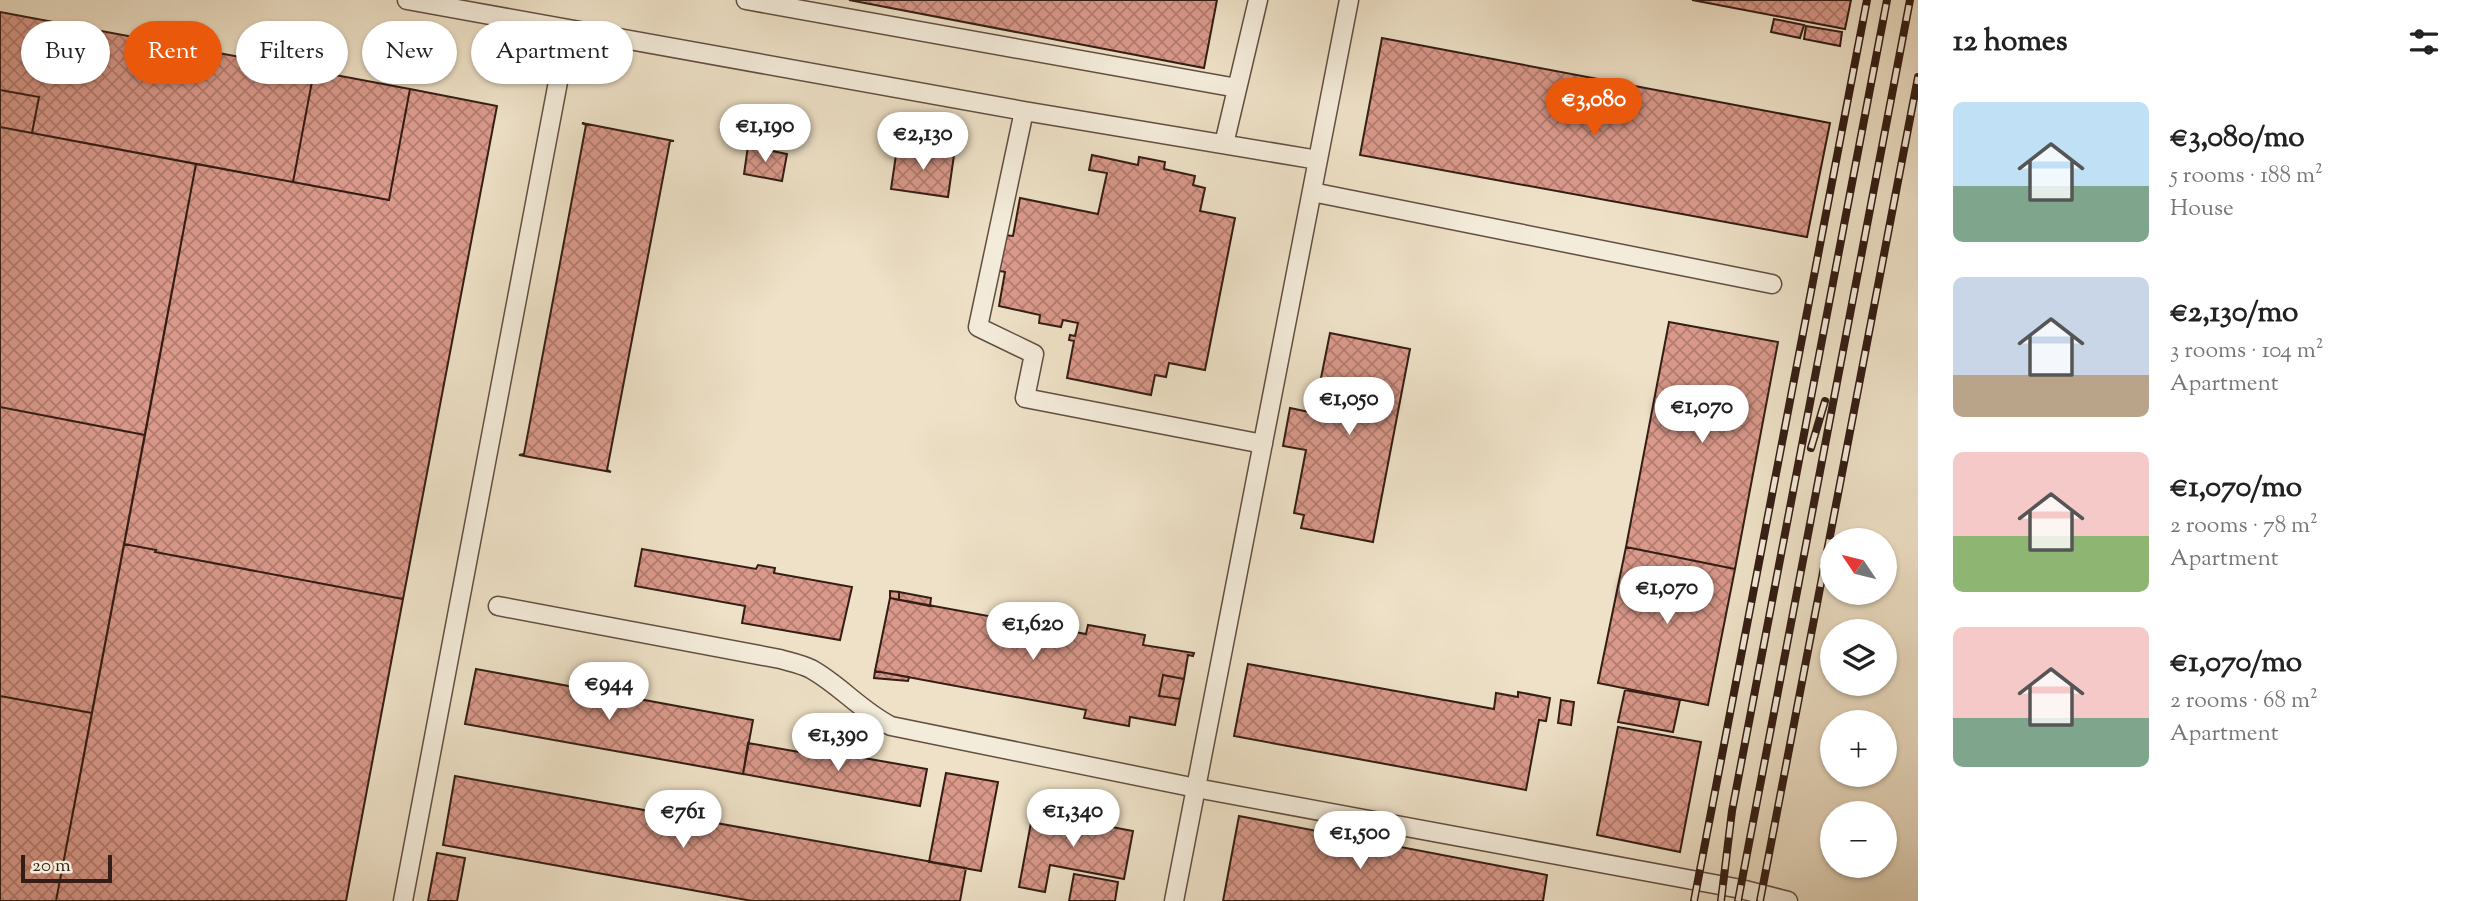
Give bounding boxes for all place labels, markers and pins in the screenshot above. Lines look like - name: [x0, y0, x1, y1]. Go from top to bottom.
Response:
- pin: €3,080: [1537, 78, 1651, 138]
- pin: €1,190: [708, 104, 822, 164]
- pin: €2,130: [866, 113, 980, 172]
- pin: €1,050: [1292, 378, 1406, 437]
- pin: €1,070: [1645, 386, 1759, 445]
- pin: €1,070: [1610, 566, 1724, 626]
- pin: €1,620: [976, 602, 1090, 662]
- pin: €944: [568, 662, 650, 722]
- pin: €1,390: [781, 714, 895, 773]
- pin: €761: [642, 790, 724, 850]
- pin: €1,340: [1016, 790, 1130, 849]
- pin: €1,500: [1303, 812, 1417, 871]

